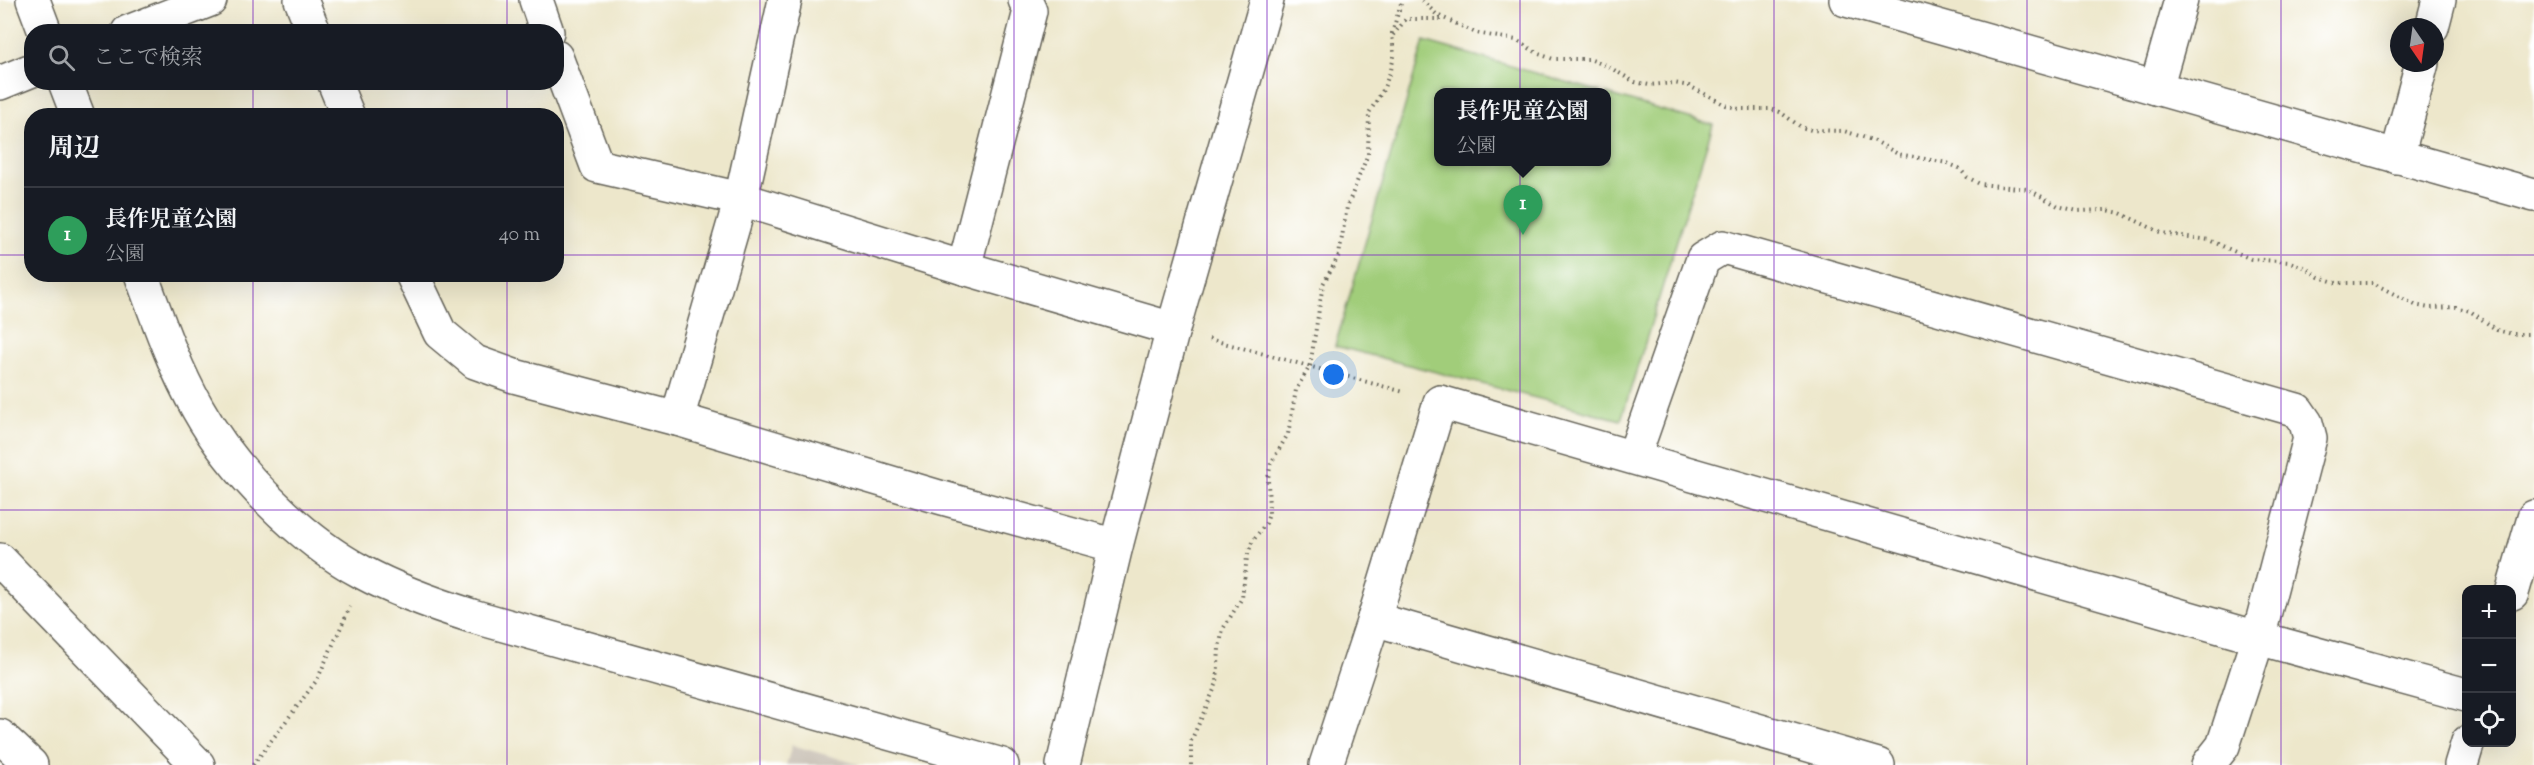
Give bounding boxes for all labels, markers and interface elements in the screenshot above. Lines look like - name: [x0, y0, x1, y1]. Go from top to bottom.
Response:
- north arrow: [2390, 18, 2444, 72]
- search box: [24, 24, 564, 90]
- icon: search: [45, 41, 78, 74]
- text: ここで検索: [93, 43, 203, 75]
- popup: [1434, 88, 1611, 166]
- text: 長作児童公園: [1456, 97, 1589, 129]
- text: 周辺: [48, 131, 100, 168]
- text: 公園: [1456, 133, 1496, 162]
- pin: 1: [1504, 186, 1543, 235]
- text: 長作児童公園: [105, 205, 237, 237]
- text: 1: [64, 221, 71, 250]
- text: 40 m: [499, 221, 540, 250]
- text: 公園: [105, 241, 145, 270]
- your location: [1319, 360, 1348, 389]
- map controls: [2462, 585, 2516, 747]
- button: +: [2462, 585, 2516, 639]
- button: −: [2462, 639, 2516, 693]
- button: locate: [2462, 693, 2516, 747]

